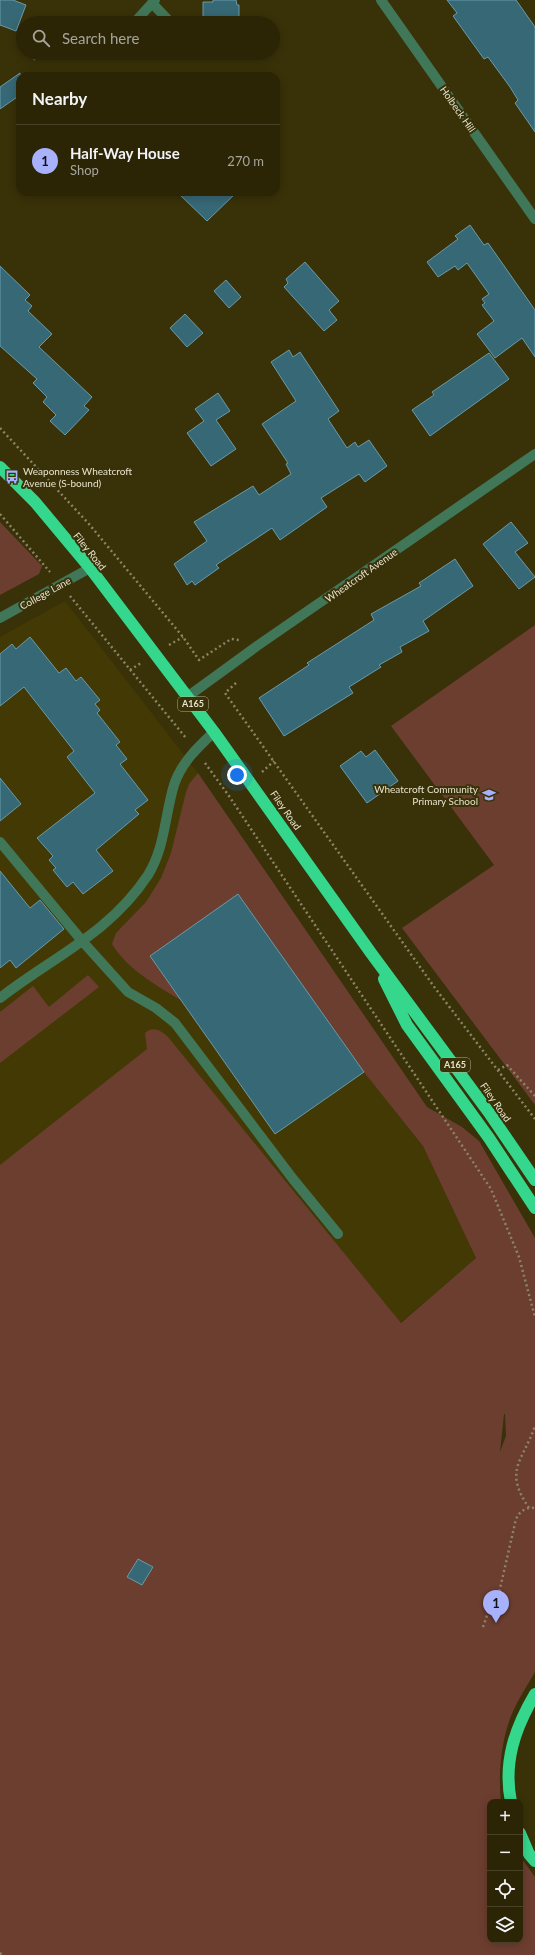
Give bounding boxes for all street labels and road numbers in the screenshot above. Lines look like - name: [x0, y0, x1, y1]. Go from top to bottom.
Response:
- street label: Holbeck Hill: [438, 84, 478, 134]
- street label: Filey Road: [71, 530, 109, 572]
- street label: Wheatcroft Avenue: [323, 546, 399, 604]
- street label: College Lane: [18, 574, 72, 612]
- road number: A165: [178, 697, 208, 711]
- street label: Filey Road: [268, 788, 304, 832]
- road number: A165: [440, 1058, 470, 1072]
- street label: Filey Road: [478, 1080, 514, 1124]

